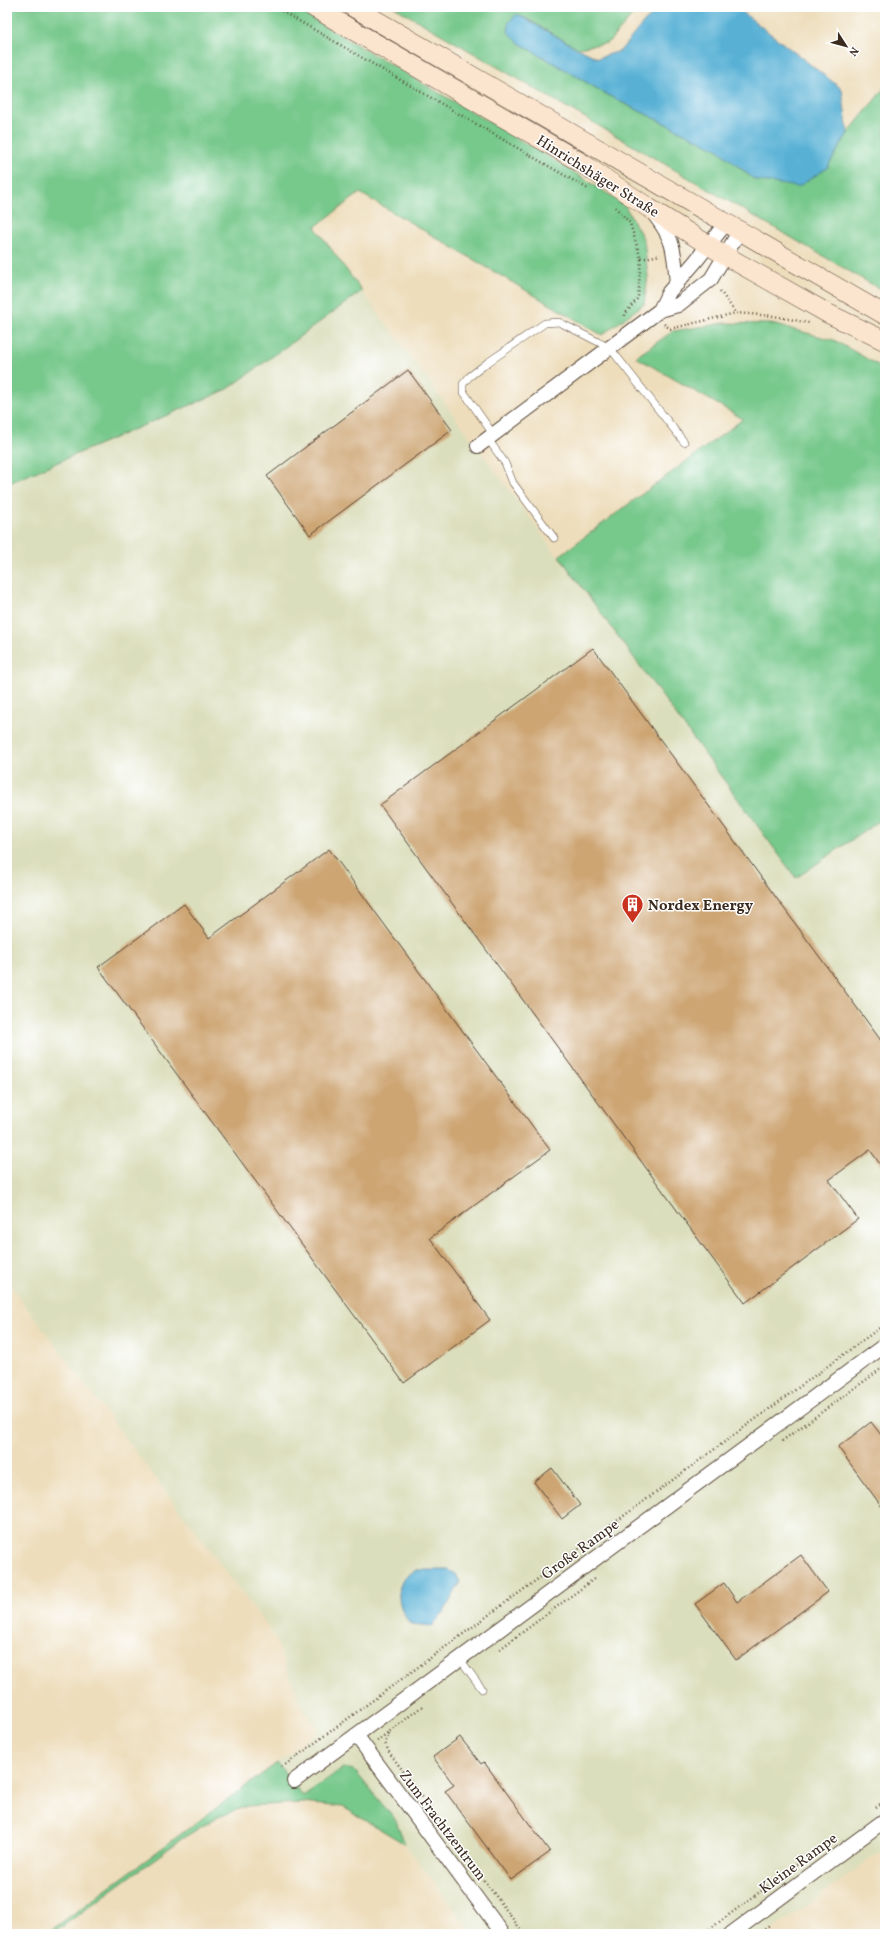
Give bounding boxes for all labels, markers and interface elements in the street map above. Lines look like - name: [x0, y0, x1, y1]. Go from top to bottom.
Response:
- north arrow: [826, 26, 866, 66]
- text: N: [844, 43, 861, 59]
- street label: Hinrichshäger Straße: [532, 131, 663, 224]
- building icon: Nordex Energy: [620, 892, 646, 925]
- place label: Nordex Energy: [648, 896, 754, 917]
- street label: Große Rampe: [538, 1515, 624, 1585]
- street label: Zum Frachtzentrum: [393, 1766, 490, 1885]
- street label: Kleine Rampe: [755, 1829, 842, 1900]

